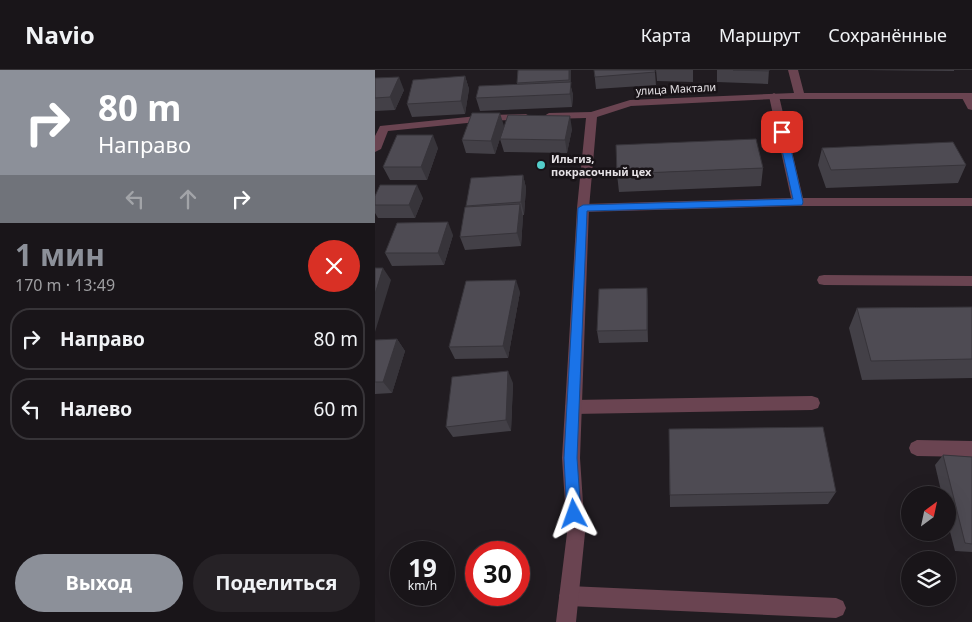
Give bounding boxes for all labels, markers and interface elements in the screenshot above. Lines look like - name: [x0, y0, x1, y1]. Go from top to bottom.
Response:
- text: Navio: [25, 18, 95, 51]
- text: Карта: [641, 23, 691, 47]
- text: Маршрут: [719, 23, 800, 47]
- text: Сохранённые: [828, 23, 947, 47]
- street label: улица Мактали: [635, 79, 717, 98]
- text: 80 m: [98, 84, 181, 131]
- icon: right: [15, 90, 80, 155]
- pin: [761, 111, 803, 153]
- icon: arrive: [768, 118, 796, 146]
- text: Направо: [98, 129, 191, 159]
- place label: Ильгиз, покрасочный цех: [551, 151, 652, 179]
- marker: Ильгиз, покрасочный цех: [535, 159, 547, 171]
- icon: left: [121, 185, 149, 213]
- icon: ahead: [174, 185, 202, 213]
- icon: right: [227, 185, 255, 213]
- text: 1 мин: [15, 234, 105, 275]
- button: close: [308, 240, 360, 292]
- text: 170 m · 13:49: [15, 274, 115, 296]
- icon: right: [17, 325, 45, 353]
- text: Направо: [60, 326, 145, 352]
- text: 80 m: [314, 326, 358, 352]
- icon: left: [17, 395, 45, 423]
- text: Налево: [60, 396, 132, 422]
- text: 60 m: [314, 396, 358, 422]
- north arrow: [901, 486, 956, 541]
- map controls: [901, 486, 956, 606]
- position arrow: [547, 487, 599, 539]
- speed limit sign: 30: [465, 541, 530, 606]
- text: 19: [408, 550, 437, 584]
- button: layers: [901, 551, 956, 606]
- button: Выход: [15, 554, 183, 612]
- button: Поделиться: [193, 554, 360, 612]
- text: km/h: [408, 577, 437, 594]

